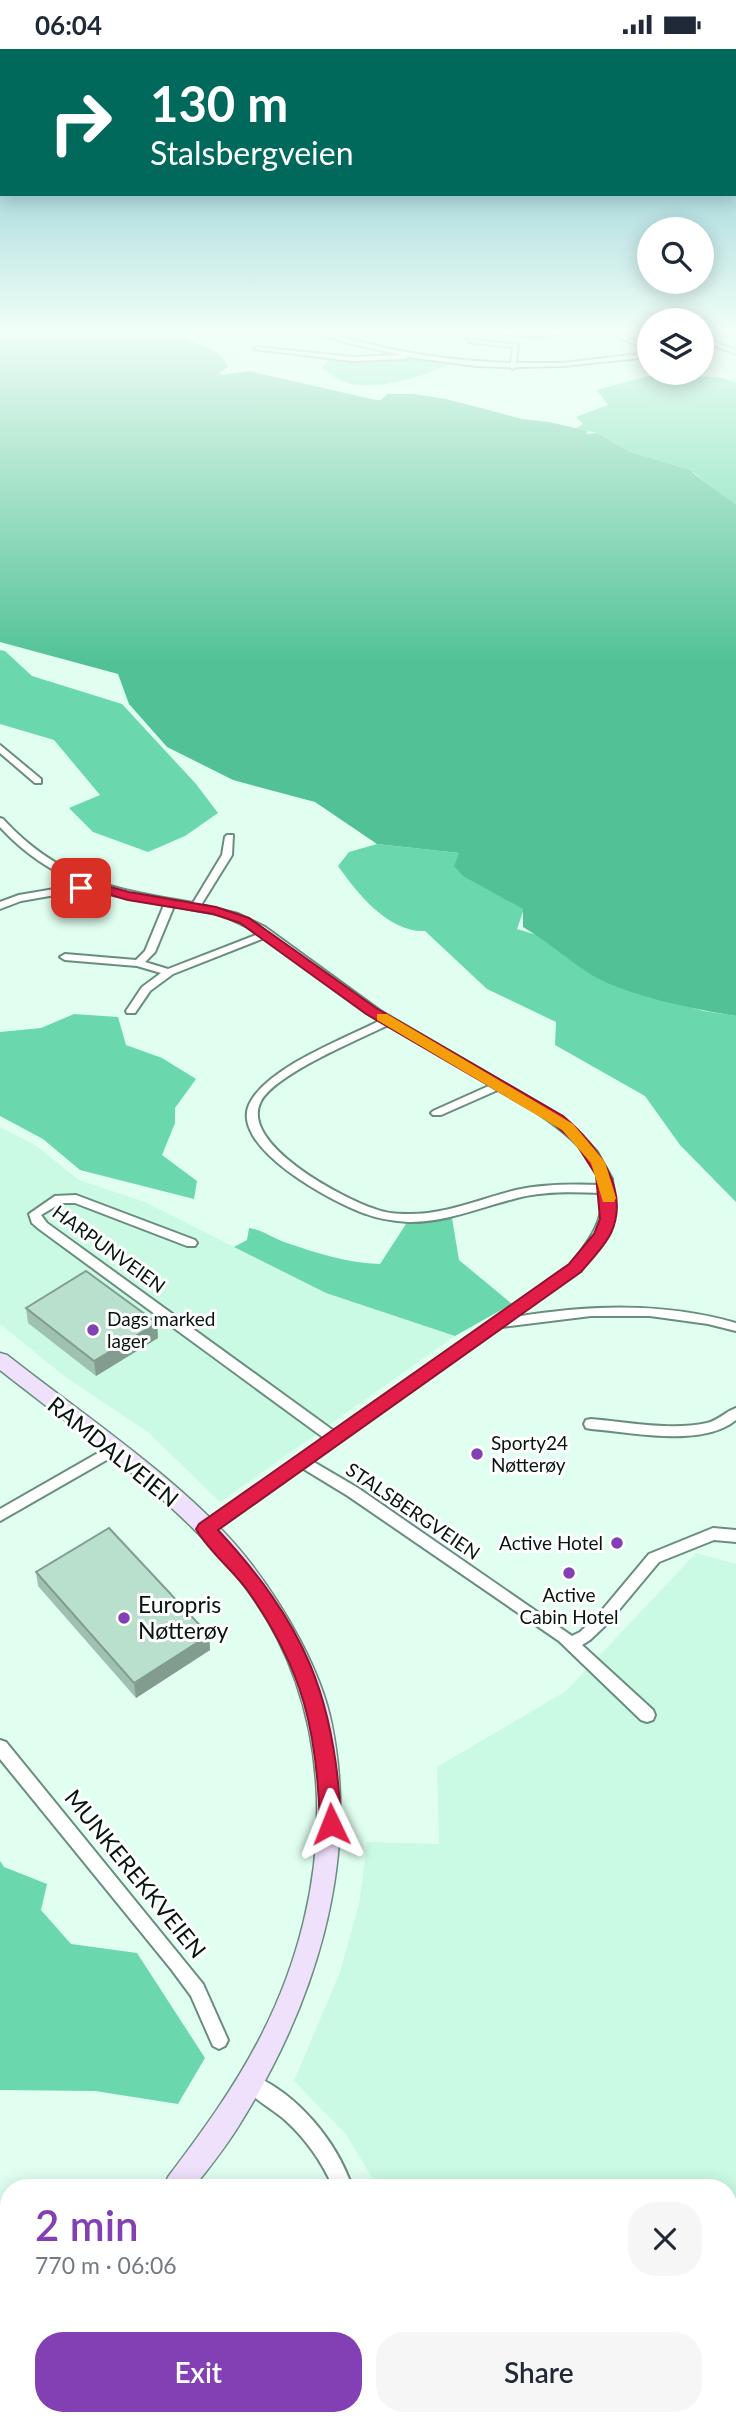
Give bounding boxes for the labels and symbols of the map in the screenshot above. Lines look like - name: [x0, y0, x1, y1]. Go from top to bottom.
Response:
- pin: [51, 858, 111, 918]
- street label: HARPUNVEIEN: [48, 1200, 170, 1297]
- place label: Dags marked lager: [107, 1307, 215, 1352]
- marker: Dags marked lager: [85, 1322, 101, 1338]
- street label: RAMDALVEIEN: [43, 1390, 185, 1512]
- place label: Sporty24 Nøtterøy: [491, 1431, 568, 1476]
- marker: Sporty24 Nøtterøy: [469, 1446, 485, 1462]
- street label: STALSBERGVEIEN: [342, 1457, 485, 1564]
- place label: Active Hotel: [499, 1531, 603, 1554]
- marker: Active Hotel: [609, 1535, 625, 1551]
- marker: Active Cabin Hotel: [561, 1565, 577, 1581]
- place label: Active Cabin Hotel: [520, 1583, 618, 1628]
- place label: Europris Nøtterøy: [138, 1590, 228, 1644]
- marker: Europris Nøtterøy: [116, 1610, 132, 1626]
- street label: MUNKEREKKVEIEN: [59, 1783, 212, 1963]
- position arrow: [294, 1787, 368, 1861]

